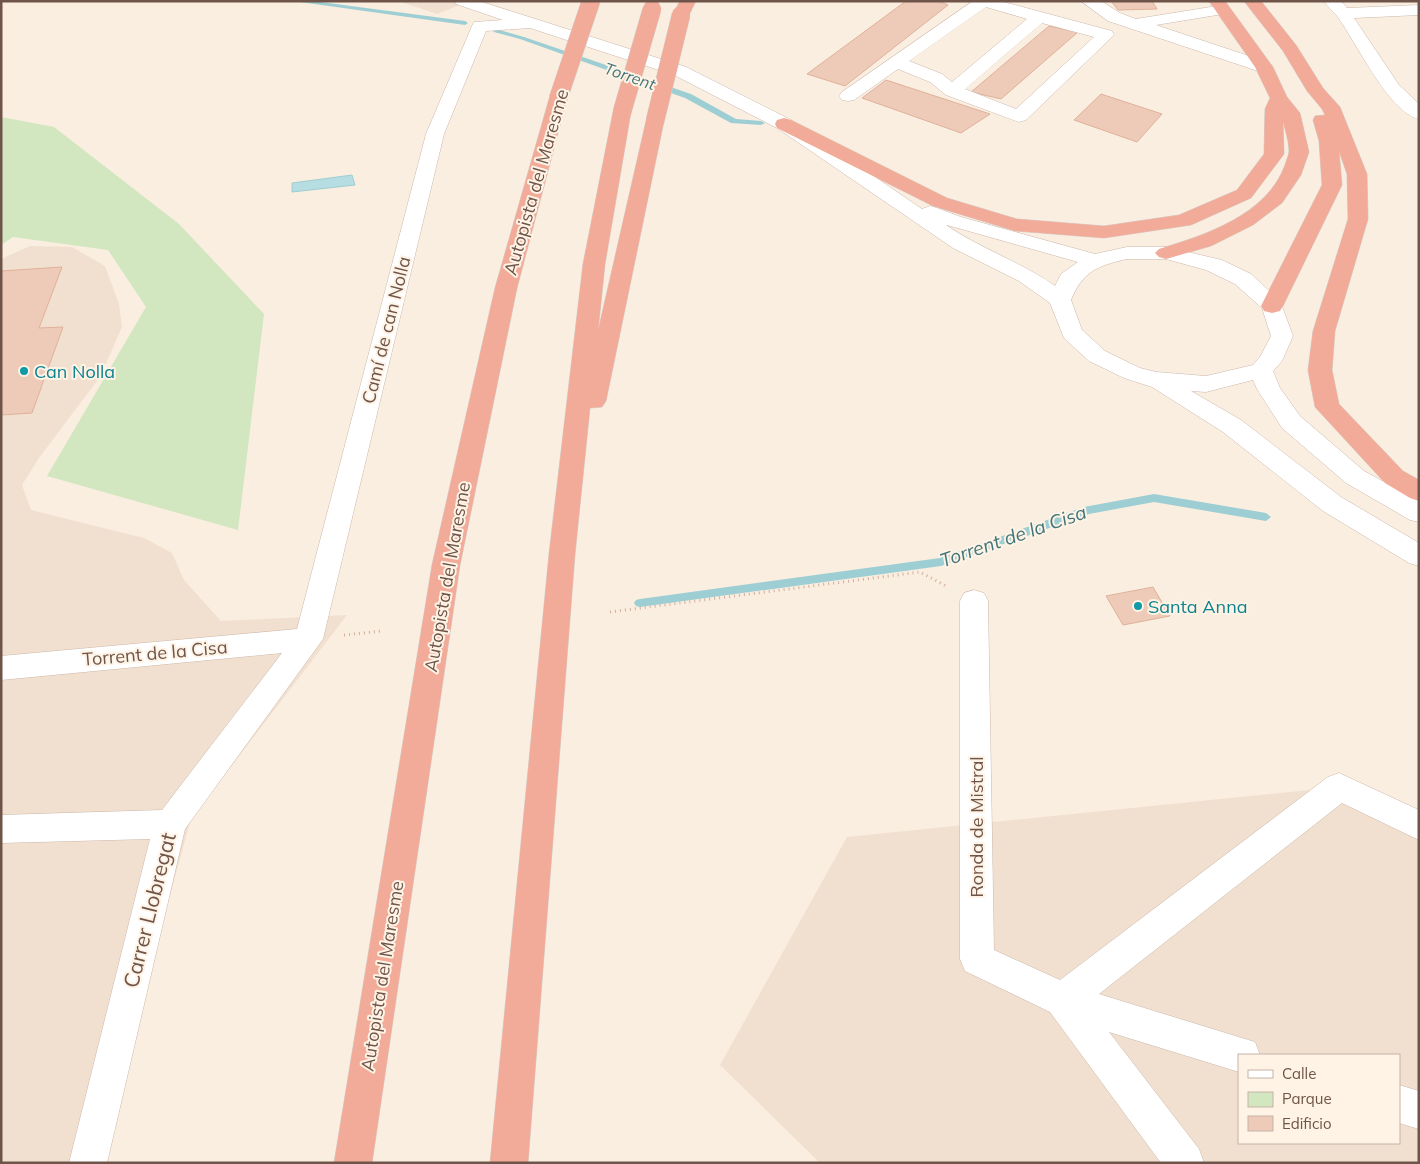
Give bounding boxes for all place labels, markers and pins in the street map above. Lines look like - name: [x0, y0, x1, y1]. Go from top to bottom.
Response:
- place label: Can Nolla: [34, 360, 115, 383]
- marker: Can Nolla: [18, 365, 30, 377]
- place label: Santa Anna: [1148, 595, 1248, 618]
- marker: Santa Anna: [1132, 600, 1144, 612]

